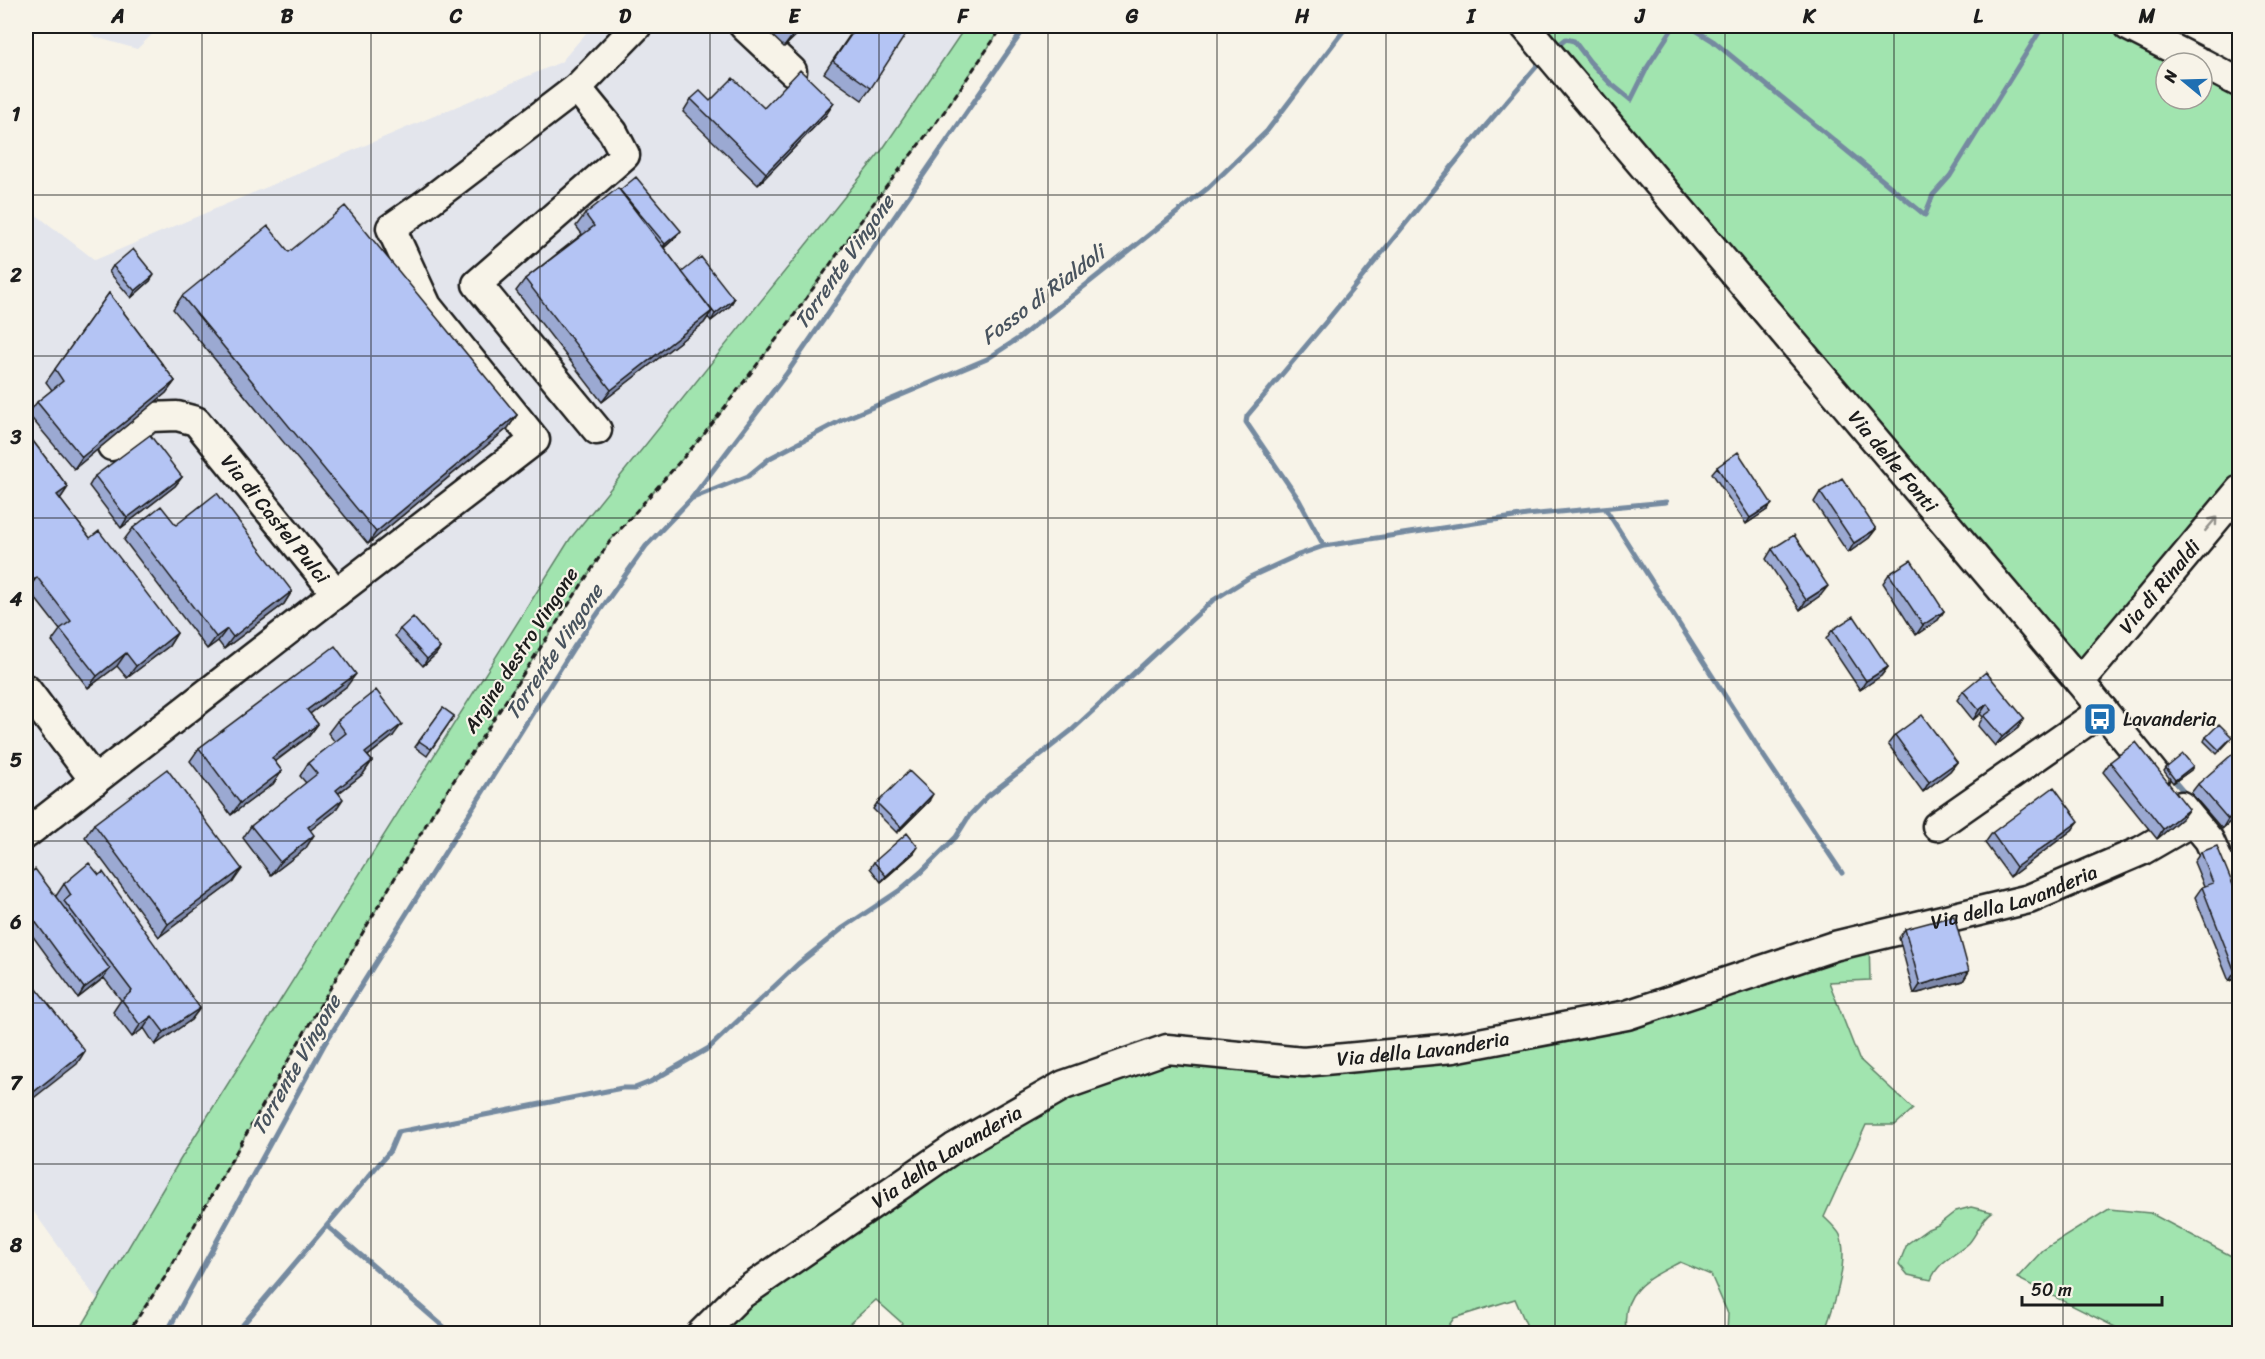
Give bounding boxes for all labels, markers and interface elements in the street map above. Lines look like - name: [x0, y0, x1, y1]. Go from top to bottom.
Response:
- text: A: [110, 0, 125, 34]
- text: B: [281, 0, 294, 34]
- text: C: [449, 0, 463, 34]
- text: D: [619, 0, 632, 34]
- text: E: [788, 0, 801, 34]
- text: F: [957, 0, 970, 34]
- text: G: [1125, 0, 1139, 34]
- text: H: [1294, 0, 1310, 34]
- text: I: [1466, 0, 1477, 34]
- text: J: [1634, 0, 1646, 34]
- text: K: [1802, 0, 1817, 34]
- text: L: [1973, 0, 1983, 34]
- text: M: [2138, 0, 2156, 34]
- north arrow: [2154, 51, 2214, 111]
- text: N: [2154, 65, 2186, 87]
- text: 1: [12, 97, 21, 132]
- water label: Torrente Vingone: [783, 185, 906, 337]
- water label: Fosso di Rialdoli: [972, 233, 1117, 355]
- text: 2: [9, 258, 22, 293]
- street label: Via delle Fonti: [1839, 402, 1947, 521]
- text: 3: [10, 420, 22, 455]
- street label: Via di Castel Pulci: [211, 446, 340, 593]
- one-way arrow: [2205, 516, 2218, 532]
- street label: Via di Rinaldi: [2109, 531, 2210, 642]
- street label: Argine destro Vingone: [453, 560, 588, 741]
- water label: Torrente Vingone: [494, 575, 615, 728]
- text: 4: [9, 582, 23, 617]
- bus stop icon: Lavanderia: [2082, 701, 2118, 737]
- place label: Lavanderia: [2123, 702, 2217, 737]
- text: 5: [10, 743, 22, 778]
- street label: Via della Lavanderia: [1927, 854, 2103, 940]
- text: 6: [9, 905, 22, 940]
- water label: Torrente Vingone: [240, 986, 353, 1142]
- street label: Via della Lavanderia: [1335, 1020, 1512, 1076]
- text: 7: [10, 1066, 23, 1101]
- street label: Via della Lavanderia: [864, 1095, 1029, 1218]
- text: 8: [9, 1228, 23, 1263]
- scale bar: [2022, 1269, 2162, 1307]
- text: 50 m: [2031, 1274, 2072, 1306]

